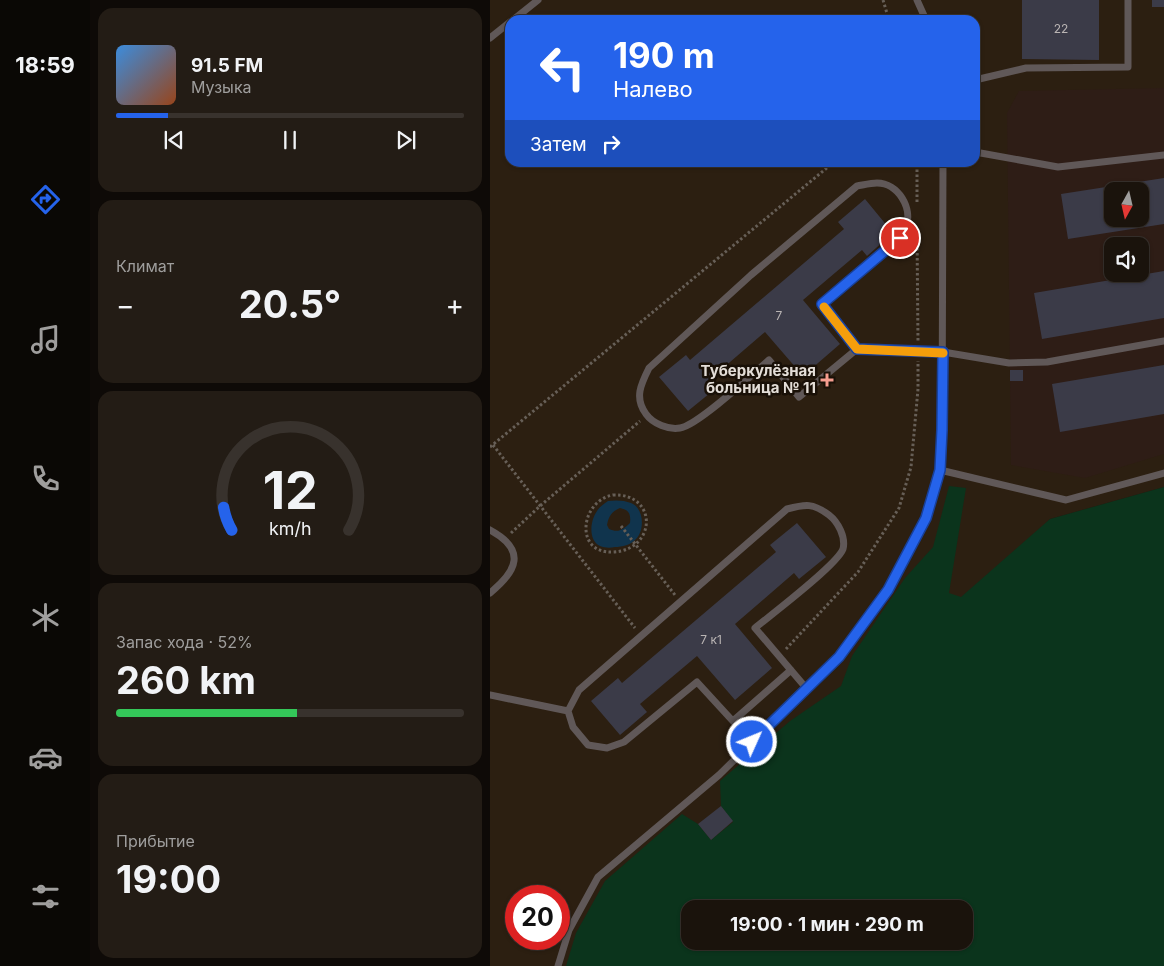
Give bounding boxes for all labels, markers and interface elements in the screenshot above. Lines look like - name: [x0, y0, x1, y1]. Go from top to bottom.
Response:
- house number: 22: [1054, 21, 1068, 36]
- text: 190 m: [613, 34, 715, 76]
- icon: left: [530, 35, 595, 100]
- text: 18:59: [15, 52, 75, 78]
- text: 91.5 FM: [191, 54, 263, 77]
- text: Налево: [613, 76, 693, 102]
- text: Музыка: [191, 77, 252, 97]
- icon: previous: [160, 126, 188, 154]
- icon: pause: [276, 126, 304, 154]
- icon: next: [392, 126, 420, 154]
- icon: right: [597, 130, 625, 158]
- text: Затем: [530, 133, 587, 156]
- icon: directions: [28, 182, 63, 217]
- north arrow: [1104, 182, 1149, 228]
- map controls: [1104, 182, 1149, 282]
- pin: [879, 217, 921, 259]
- icon: arrive: [886, 224, 914, 252]
- button: sound: [1104, 237, 1149, 282]
- text: Климат: [116, 256, 174, 276]
- text: 20.5°: [239, 281, 341, 327]
- text: −: [116, 288, 135, 322]
- text: +: [445, 288, 464, 322]
- house number: 7: [776, 308, 783, 323]
- icon: music: [28, 322, 63, 357]
- place label: Туберкулёзная больница № 11: [701, 361, 816, 397]
- marker: Туберкулёзная больница № 11: [820, 373, 834, 387]
- text: 12: [262, 459, 318, 522]
- icon: phone: [28, 461, 63, 496]
- text: km/h: [269, 518, 311, 539]
- icon: climate: [28, 600, 63, 635]
- text: Запас хода · 52%: [116, 632, 253, 652]
- house number: 7 к1: [700, 632, 722, 647]
- text: 260 km: [116, 657, 256, 703]
- position arrow: [725, 715, 777, 767]
- icon: car: [28, 740, 63, 775]
- text: Прибытие: [116, 831, 195, 851]
- text: 19:00: [116, 856, 221, 902]
- icon: filters: [28, 879, 63, 914]
- speed limit sign: 20: [505, 885, 570, 950]
- text: 19:00 · 1 мин · 290 m: [730, 913, 924, 936]

